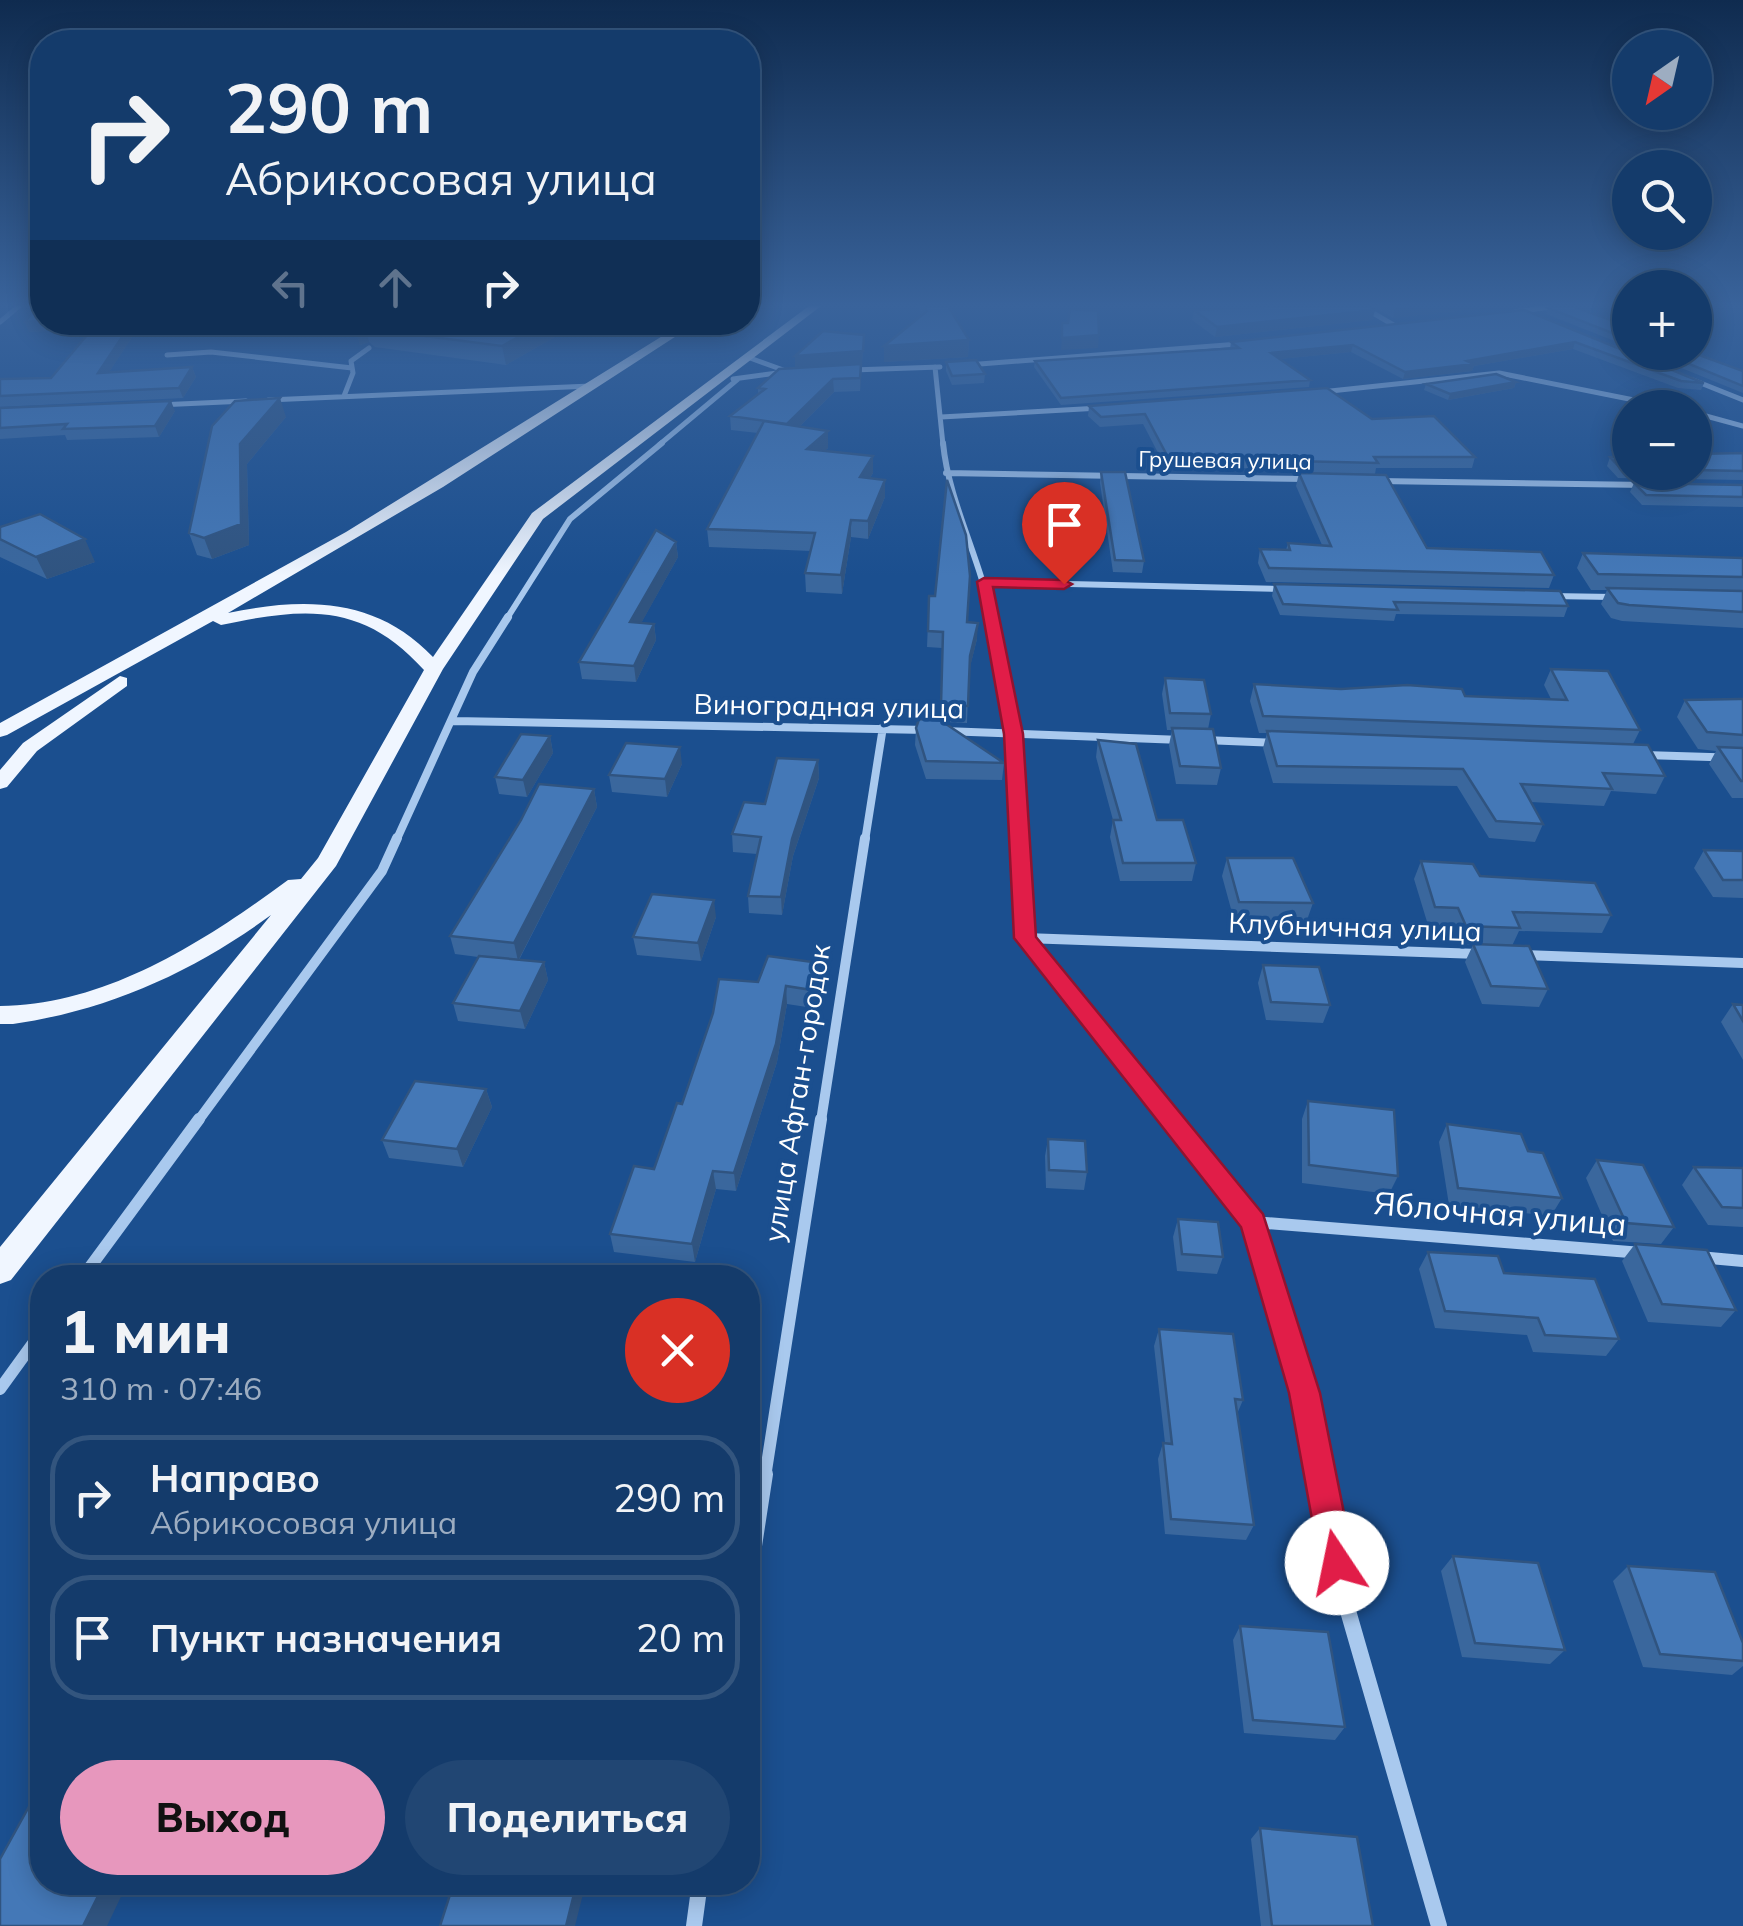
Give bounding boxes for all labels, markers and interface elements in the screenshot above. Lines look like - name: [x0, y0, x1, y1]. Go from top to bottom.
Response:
- north arrow: [1612, 30, 1712, 130]
- map controls: [1612, 30, 1712, 490]
- text: 290 m: [225, 63, 433, 151]
- icon: right: [60, 70, 190, 200]
- text: Абрикосовая улица: [225, 150, 657, 206]
- button: search: [1612, 150, 1712, 250]
- icon: left: [263, 260, 318, 315]
- icon: ahead: [368, 260, 423, 315]
- icon: right: [473, 260, 528, 315]
- button: +: [1612, 270, 1712, 370]
- button: −: [1612, 390, 1712, 490]
- street label: Грушевая улица: [1138, 444, 1312, 476]
- pin: [1022, 482, 1107, 585]
- icon: arrive: [1037, 497, 1092, 552]
- street label: Виноградная улица: [693, 686, 965, 725]
- street label: Клубничная улица: [1228, 905, 1482, 948]
- street label: улица Афган-городок: [756, 941, 837, 1244]
- street label: Яблочная улица: [1372, 1182, 1628, 1244]
- text: 1 мин: [60, 1293, 231, 1368]
- button: close: [625, 1298, 730, 1403]
- text: 310 m · 07:46: [60, 1368, 262, 1408]
- text: Направо: [150, 1454, 320, 1502]
- icon: right: [65, 1470, 120, 1525]
- text: 290 m: [613, 1474, 725, 1522]
- text: Абрикосовая улица: [150, 1502, 457, 1542]
- position arrow: [1285, 1511, 1389, 1615]
- icon: arrive: [65, 1610, 120, 1665]
- text: Пункт назначения: [150, 1614, 502, 1662]
- text: 20 m: [636, 1614, 725, 1662]
- button: Выход: [60, 1760, 385, 1875]
- button: Поделиться: [405, 1760, 730, 1875]

